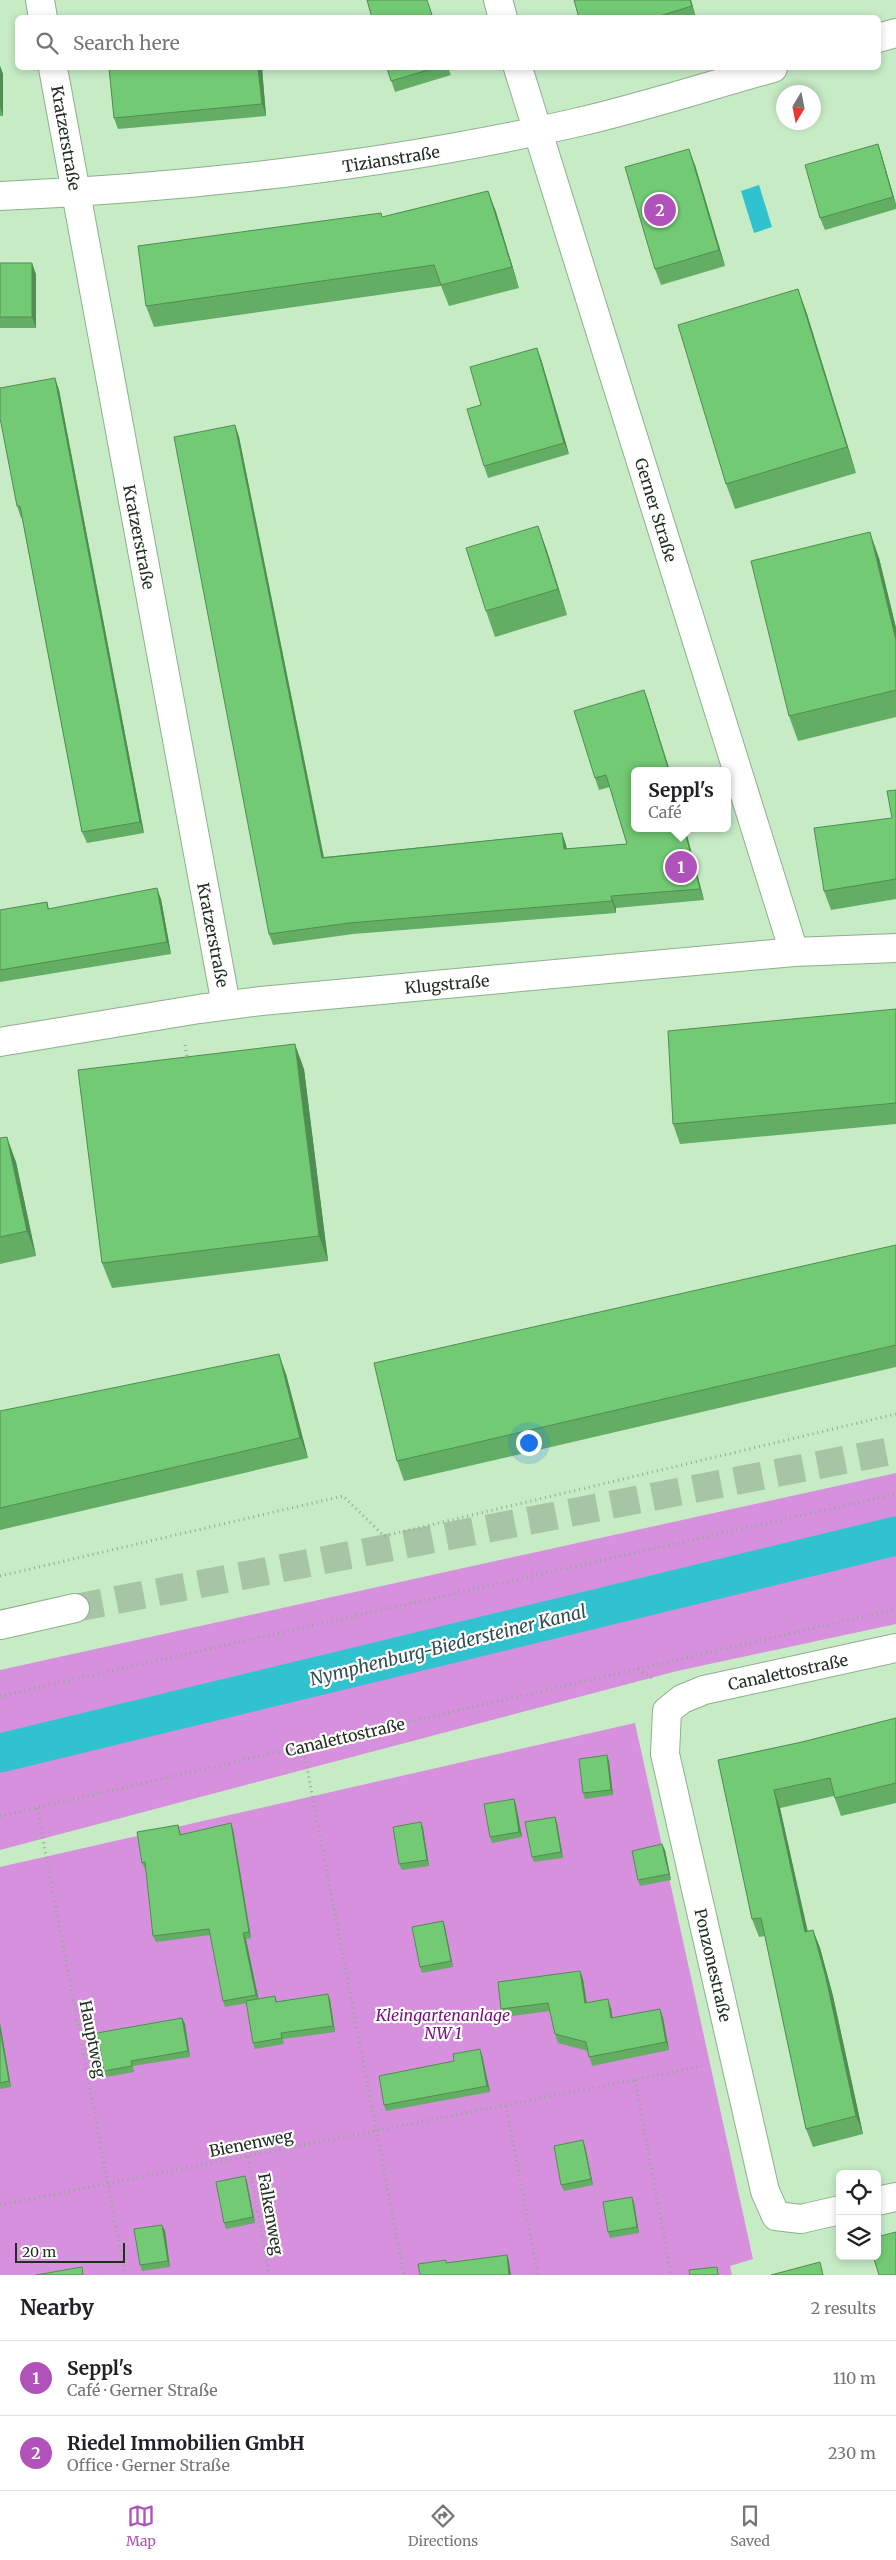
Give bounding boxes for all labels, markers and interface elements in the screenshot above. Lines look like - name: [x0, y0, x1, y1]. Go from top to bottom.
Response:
- search box: [15, 15, 881, 70]
- icon: search: [33, 29, 61, 57]
- text: Search here: [73, 31, 180, 55]
- street label: Kratzerstraße: [47, 84, 85, 192]
- north arrow: [776, 85, 821, 130]
- street label: Tizianstraße: [341, 141, 441, 177]
- pin: 2: [644, 191, 676, 229]
- street label: Gerner Straße: [631, 456, 681, 564]
- street label: Kratzerstraße: [119, 483, 159, 591]
- popup: [631, 767, 731, 832]
- text: Seppl's: [648, 778, 714, 802]
- text: Café: [648, 802, 682, 822]
- pin: 1: [665, 848, 697, 886]
- street label: Kratzerstraße: [193, 881, 233, 989]
- street label: Klugstraße: [404, 970, 490, 998]
- your location: [516, 1430, 542, 1456]
- water label: Nymphenburg-Biedersteiner Kanal: [307, 1599, 589, 1691]
- street label: Canalettostraße: [726, 1650, 850, 1694]
- street label: Canalettostraße: [283, 1714, 407, 1760]
- street label: Ponzonestraße: [690, 1906, 736, 2024]
- street label: Hauptweg: [76, 1998, 110, 2080]
- park label: Kleingartenanlage NW 1: [375, 2005, 510, 2043]
- street label: Bienenweg: [207, 2125, 295, 2161]
- map controls: [836, 2170, 881, 2260]
- button: locate: [836, 2170, 881, 2215]
- street label: Falkenweg: [254, 2172, 288, 2257]
- button: layers: [836, 2215, 881, 2260]
- scale bar: [15, 2240, 125, 2263]
- text: 20 m: [22, 2243, 56, 2261]
- text: Nearby: [20, 2294, 94, 2321]
- text: 2 results: [811, 2298, 876, 2318]
- text: Seppl's: [67, 2356, 132, 2380]
- text: 1: [32, 2368, 40, 2388]
- text: 110 m: [833, 2368, 876, 2388]
- text: Café · Gerner Straße: [67, 2380, 218, 2400]
- text: Riedel Immobilien GmbH: [67, 2431, 305, 2455]
- text: 2: [31, 2443, 41, 2463]
- text: 230 m: [828, 2443, 876, 2463]
- text: Office · Gerner Straße: [67, 2455, 230, 2475]
- tab: Map: [126, 2502, 156, 2550]
- tab: Directions: [408, 2502, 478, 2550]
- tab: Saved: [730, 2502, 770, 2550]

